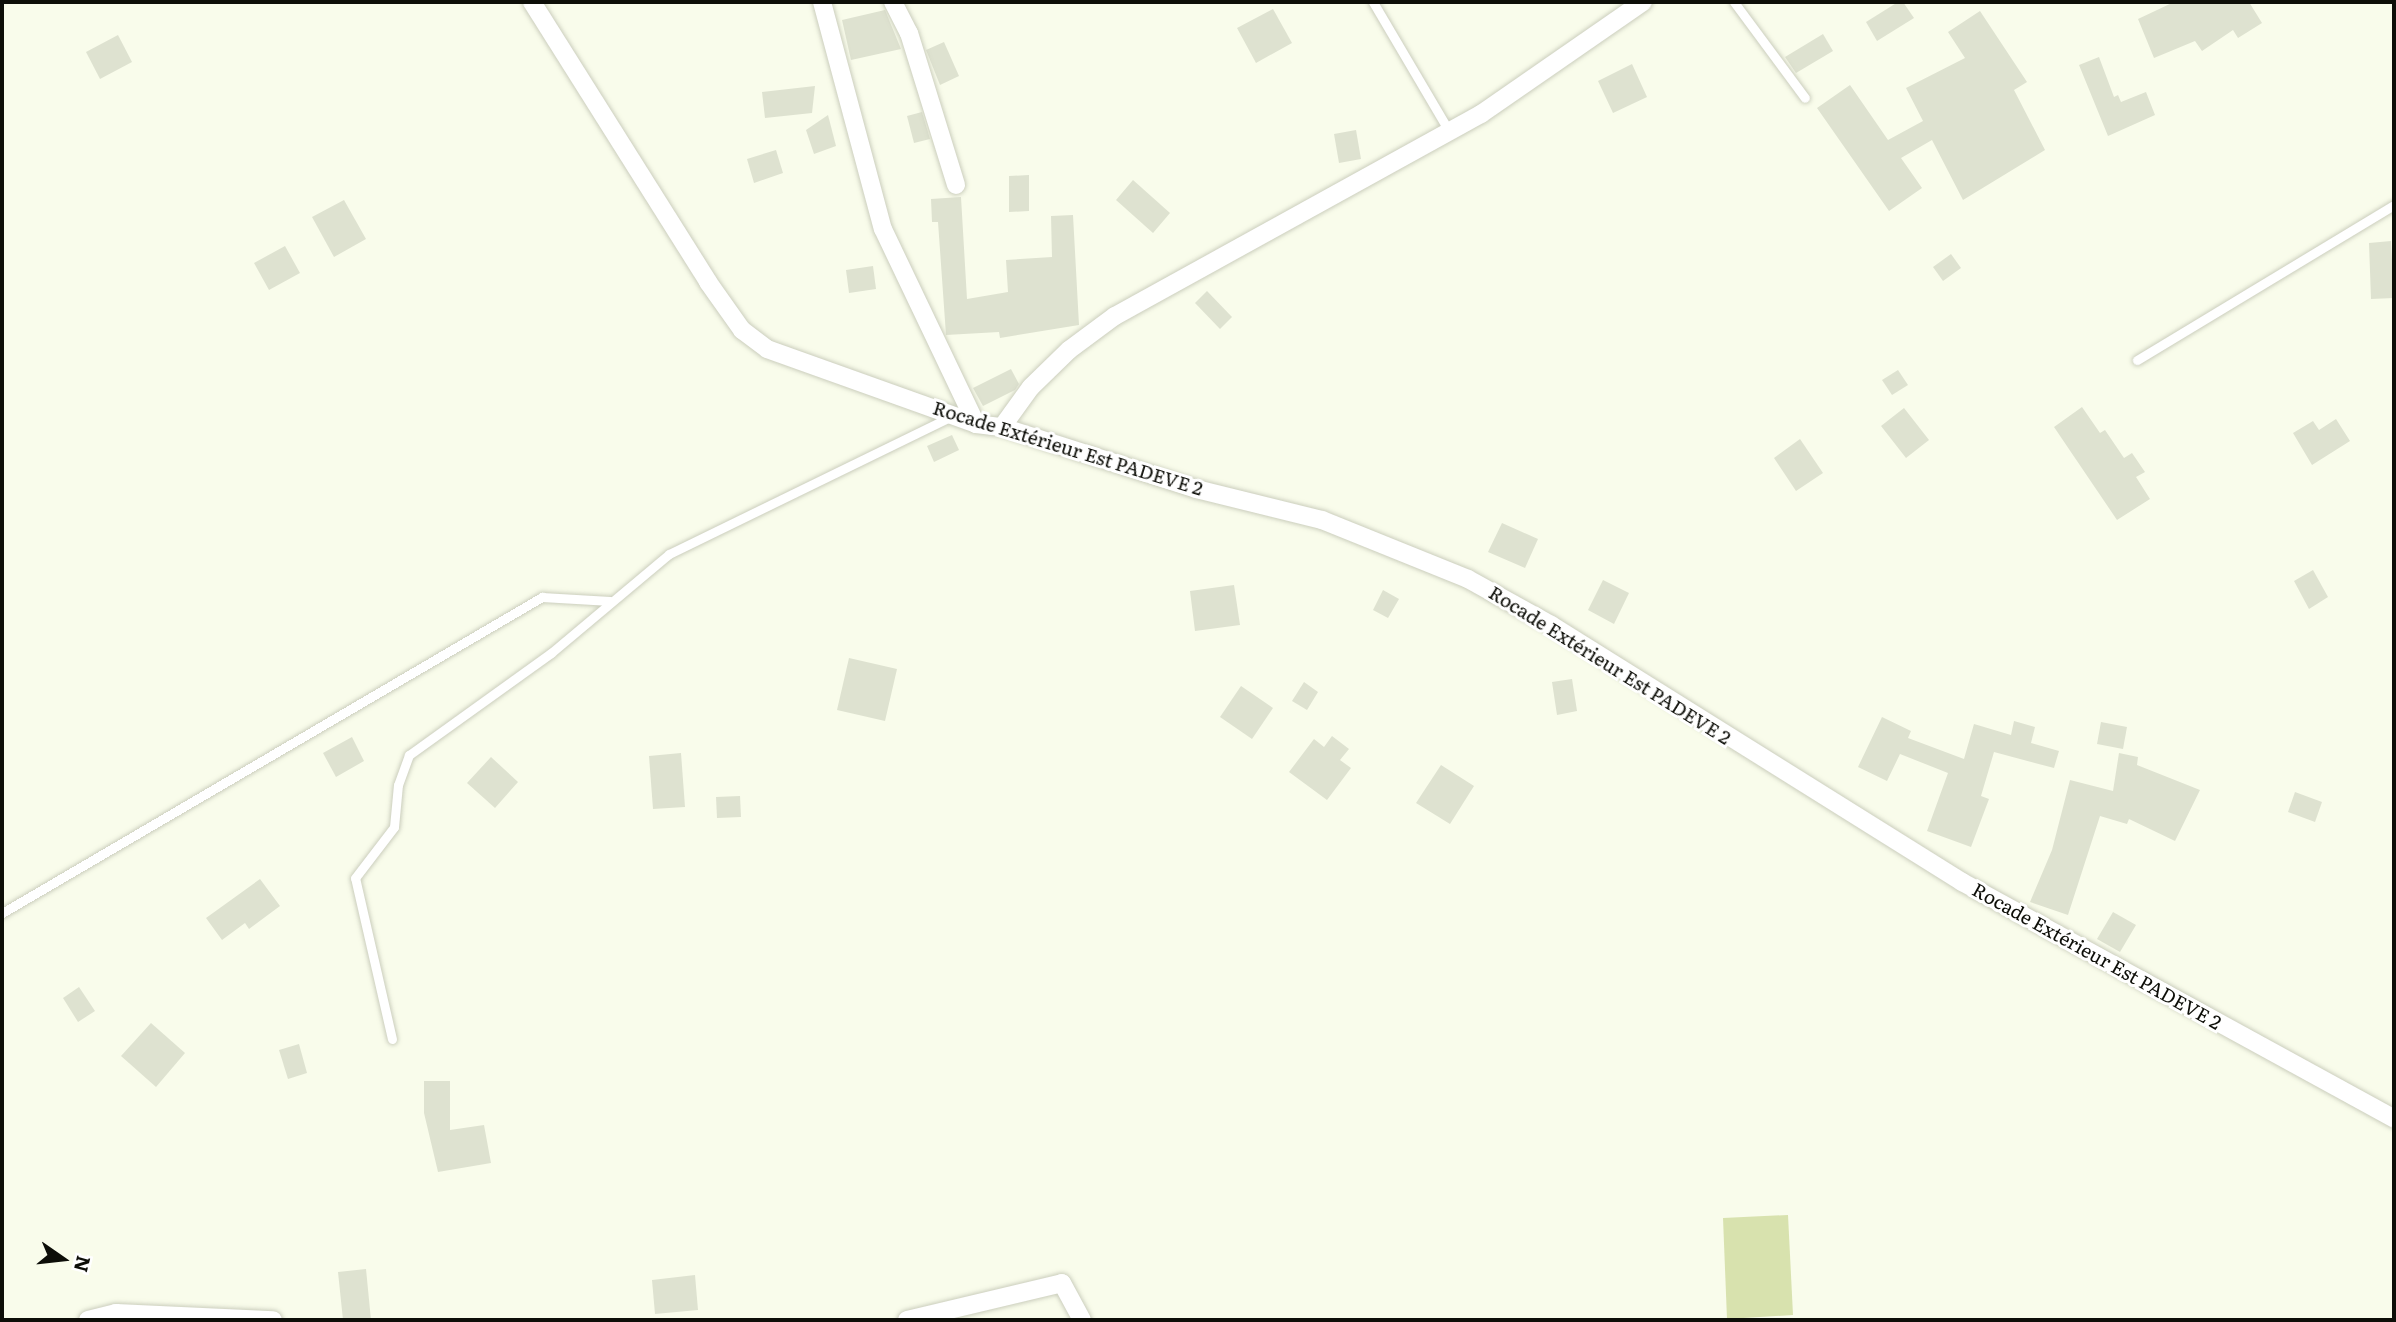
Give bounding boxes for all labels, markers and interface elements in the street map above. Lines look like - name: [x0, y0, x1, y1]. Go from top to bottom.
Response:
- street label: Rocade Extérieur Est PADEVE 2: [930, 396, 1206, 500]
- street label: Rocade Extérieur Est PADEVE 2: [1485, 581, 1735, 749]
- street label: Rocade Extérieur Est PADEVE 2: [1969, 878, 2225, 1034]
- north arrow: [28, 1224, 98, 1294]
- text: N: [68, 1253, 99, 1275]

